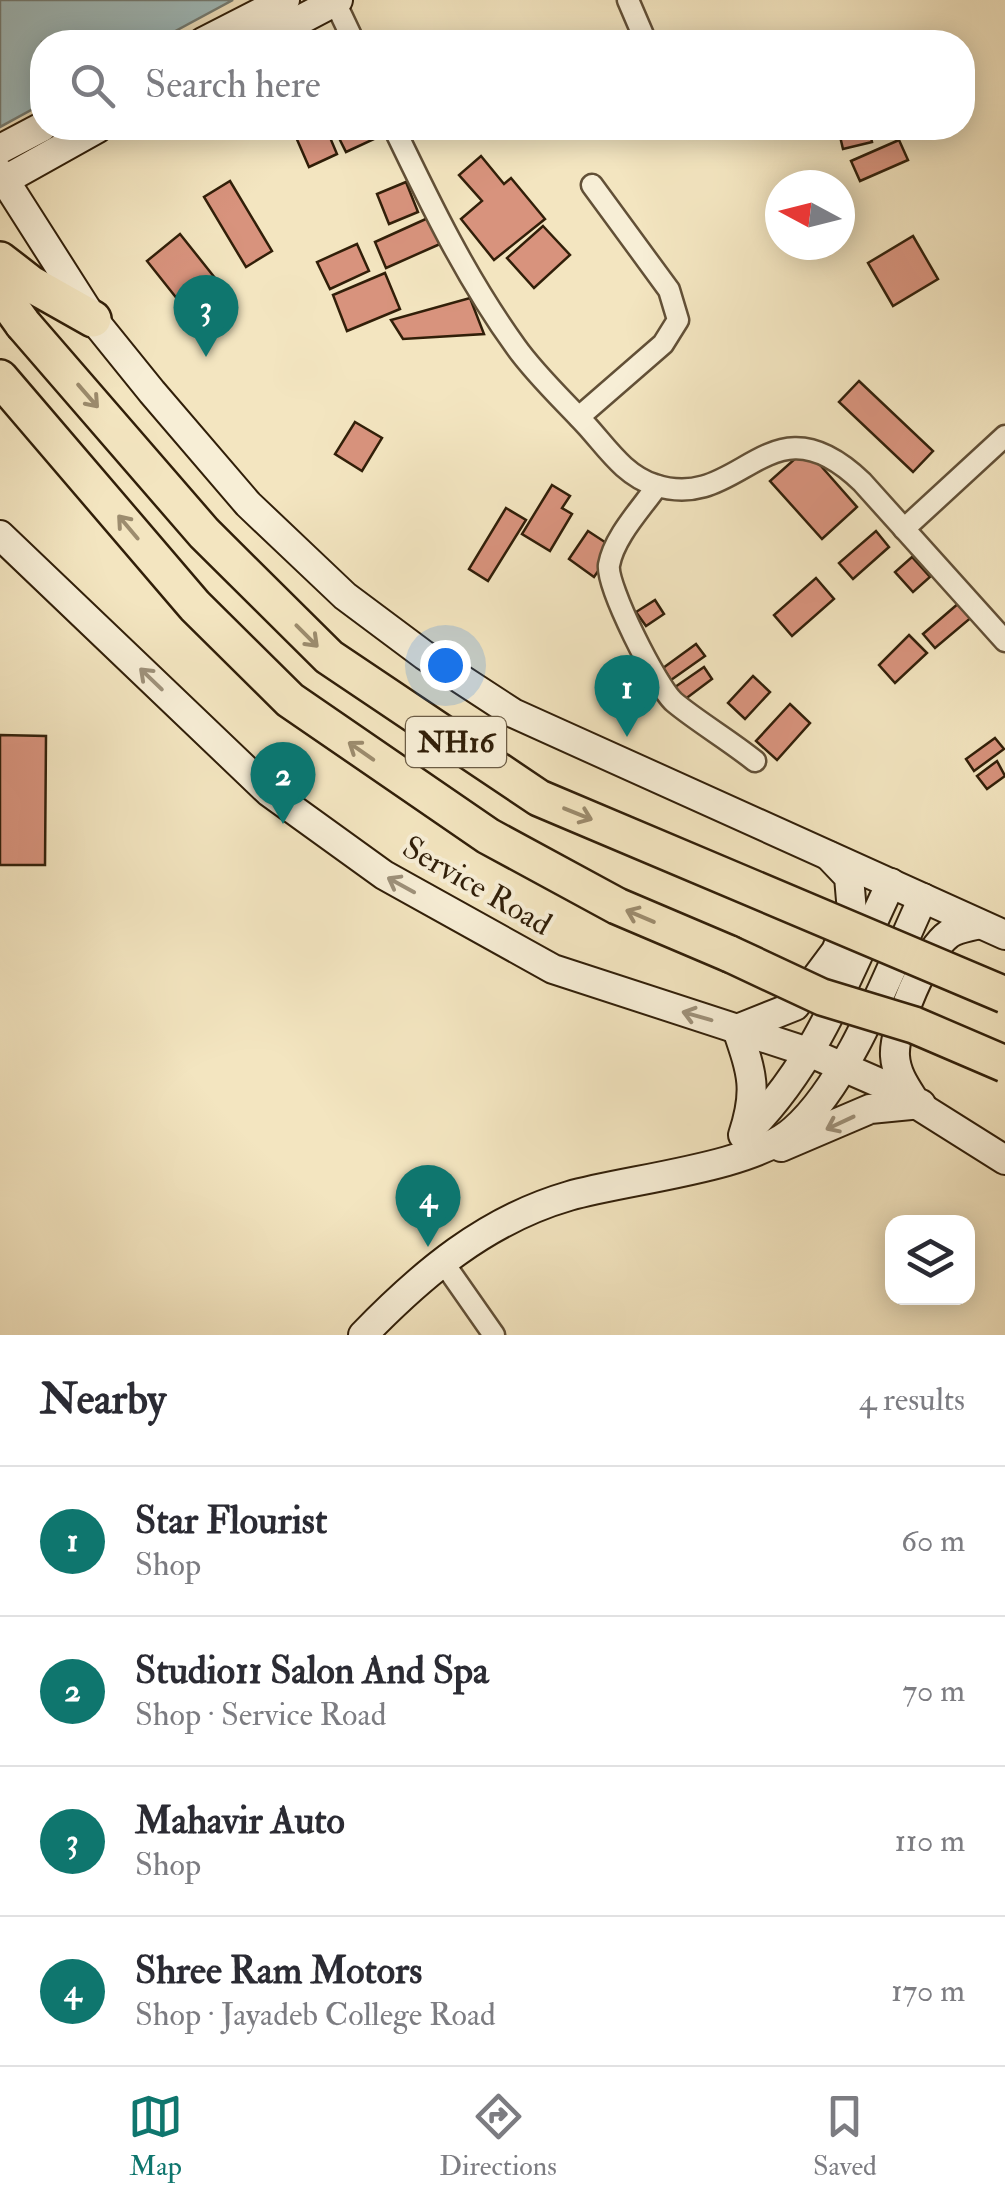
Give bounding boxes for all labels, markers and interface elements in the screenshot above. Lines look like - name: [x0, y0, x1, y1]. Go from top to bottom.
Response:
- search box: [30, 30, 975, 140]
- icon: search: [65, 58, 120, 113]
- text: Search here: [145, 61, 321, 109]
- north arrow: [765, 170, 855, 260]
- pin: 3: [174, 274, 238, 357]
- one-way arrow: [77, 383, 99, 409]
- one-way arrow: [117, 515, 139, 541]
- one-way arrow: [295, 624, 319, 648]
- your location: [420, 640, 471, 691]
- pin: 1: [594, 654, 660, 737]
- one-way arrow: [139, 667, 163, 691]
- road number: NH16: [406, 717, 506, 767]
- one-way arrow: [348, 741, 376, 762]
- pin: 2: [250, 742, 316, 824]
- one-way arrow: [562, 806, 592, 824]
- street label: Service Road: [395, 827, 559, 945]
- one-way arrow: [387, 874, 416, 894]
- one-way arrow: [626, 906, 656, 924]
- one-way arrow: [681, 1006, 713, 1024]
- one-way arrow: [826, 1115, 856, 1134]
- pin: 4: [396, 1164, 460, 1247]
- map controls: [885, 1215, 975, 1305]
- button: layers: [885, 1215, 975, 1305]
- text: Nearby: [40, 1374, 166, 1426]
- text: 4 results: [859, 1380, 965, 1420]
- text: Star Flourist: [135, 1497, 327, 1545]
- text: 1: [67, 1521, 78, 1561]
- text: 60 m: [901, 1521, 965, 1561]
- text: Shop: [135, 1545, 201, 1585]
- text: Studio11 Salon And Spa: [135, 1647, 489, 1695]
- text: 2: [64, 1671, 81, 1711]
- text: 70 m: [902, 1671, 965, 1711]
- text: Shop · Service Road: [135, 1695, 386, 1735]
- text: Mahavir Auto: [135, 1797, 345, 1845]
- text: 3: [66, 1821, 79, 1861]
- text: 110 m: [894, 1821, 965, 1861]
- text: Shop: [135, 1845, 201, 1885]
- text: Shree Ram Motors: [135, 1947, 422, 1995]
- text: 4: [64, 1971, 81, 2011]
- text: 170 m: [891, 1971, 965, 2011]
- text: Shop · Jayadeb College Road: [135, 1995, 496, 2035]
- tab: Map: [128, 2089, 183, 2184]
- tab: Directions: [439, 2089, 557, 2184]
- tab: Saved: [813, 2089, 877, 2184]

